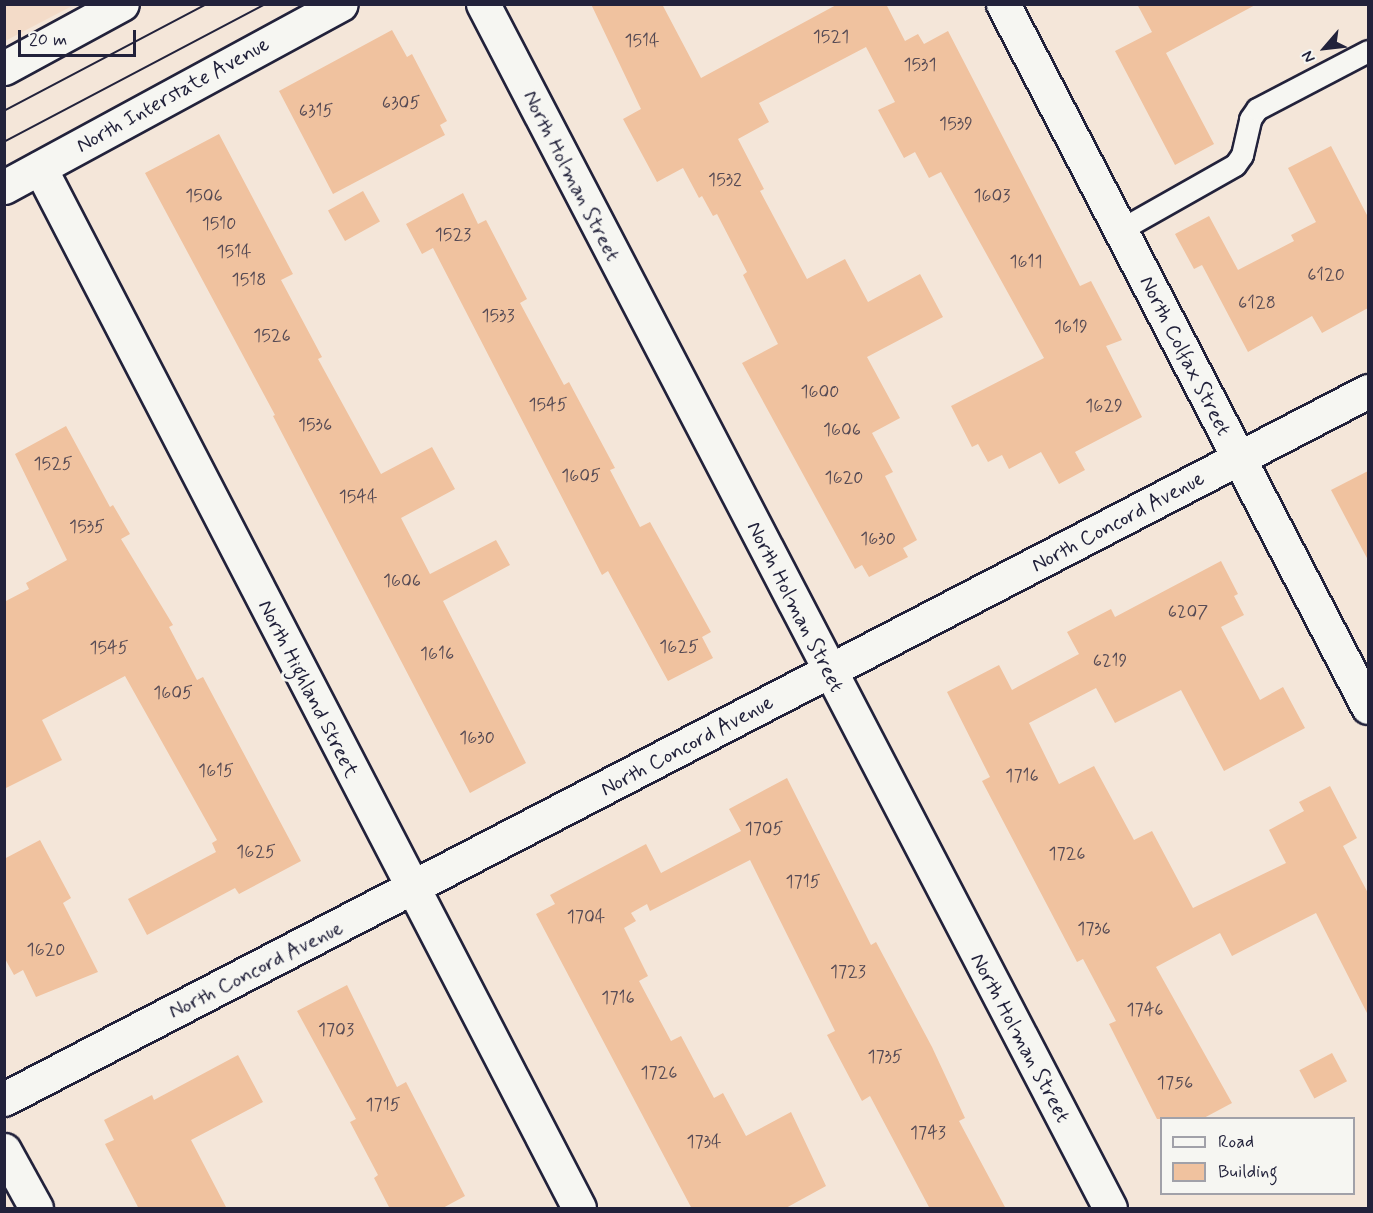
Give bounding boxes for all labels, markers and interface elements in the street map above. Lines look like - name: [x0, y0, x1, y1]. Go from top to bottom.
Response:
- scale bar: [21, 18, 140, 56]
- north arrow: [1295, 18, 1355, 78]
- house number: 1521: [813, 26, 849, 48]
- text: 20 m: [29, 28, 67, 52]
- house number: 1514: [624, 30, 660, 52]
- street label: North Interstate Avenue: [70, 31, 276, 159]
- text: N: [1297, 47, 1320, 66]
- house number: 1531: [903, 54, 937, 76]
- street label: North Holman Street: [516, 85, 626, 267]
- house number: 6305: [382, 92, 420, 114]
- house number: 6315: [299, 100, 333, 122]
- house number: 1539: [939, 113, 973, 135]
- house number: 1532: [708, 169, 742, 191]
- house number: 1506: [185, 185, 223, 207]
- house number: 1603: [974, 185, 1010, 207]
- house number: 1510: [202, 213, 236, 235]
- house number: 1523: [435, 224, 471, 246]
- house number: 1514: [216, 241, 252, 263]
- house number: 1611: [1009, 251, 1043, 273]
- house number: 6120: [1307, 264, 1345, 286]
- house number: 1518: [232, 269, 266, 291]
- street label: North Colfax Street: [1133, 270, 1237, 442]
- house number: 6128: [1238, 292, 1276, 314]
- house number: 1533: [481, 305, 515, 327]
- house number: 1619: [1054, 316, 1088, 338]
- house number: 1526: [253, 325, 291, 347]
- house number: 1600: [801, 381, 839, 403]
- house number: 1545: [528, 394, 568, 416]
- house number: 1629: [1085, 395, 1123, 417]
- house number: 1536: [298, 414, 332, 436]
- house number: 1606: [823, 419, 861, 441]
- house number: 1525: [33, 453, 73, 475]
- house number: 1605: [561, 465, 601, 487]
- street label: North Concord Avenue: [1025, 465, 1211, 579]
- house number: 1620: [825, 467, 863, 489]
- house number: 1544: [339, 486, 377, 508]
- house number: 1535: [69, 516, 105, 538]
- street label: North Holman Street: [740, 516, 850, 698]
- house number: 1630: [860, 528, 896, 550]
- house number: 1606: [383, 570, 421, 592]
- street label: North Highland Street: [252, 596, 364, 782]
- house number: 6207: [1168, 601, 1208, 623]
- house number: 1625: [659, 636, 699, 658]
- house number: 1545: [89, 637, 129, 659]
- house number: 1616: [420, 643, 454, 665]
- house number: 6219: [1093, 650, 1127, 672]
- house number: 1605: [153, 682, 193, 704]
- street label: North Concord Avenue: [594, 689, 780, 803]
- house number: 1630: [459, 727, 495, 749]
- house number: 1615: [198, 760, 234, 782]
- house number: 1716: [1005, 765, 1039, 787]
- house number: 1705: [745, 818, 783, 840]
- house number: 1625: [236, 841, 276, 863]
- house number: 1726: [1048, 843, 1086, 865]
- house number: 1715: [786, 871, 820, 893]
- house number: 1704: [567, 906, 605, 928]
- street label: North Concord Avenue: [162, 914, 350, 1026]
- house number: 1736: [1077, 918, 1111, 940]
- house number: 1620: [27, 939, 65, 961]
- street label: North Holman Street: [964, 948, 1076, 1128]
- house number: 1723: [830, 961, 866, 983]
- house number: 1716: [601, 987, 635, 1009]
- house number: 1746: [1127, 999, 1163, 1021]
- house number: 1703: [318, 1019, 354, 1041]
- house number: 1735: [867, 1046, 903, 1068]
- house number: 1726: [640, 1062, 678, 1084]
- house number: 1756: [1157, 1072, 1193, 1094]
- house number: 1715: [366, 1094, 400, 1116]
- legend: [1160, 1117, 1355, 1195]
- house number: 1743: [910, 1122, 946, 1144]
- text: Road: [1218, 1130, 1254, 1154]
- house number: 1734: [687, 1131, 721, 1153]
- text: Building: [1218, 1160, 1278, 1184]

